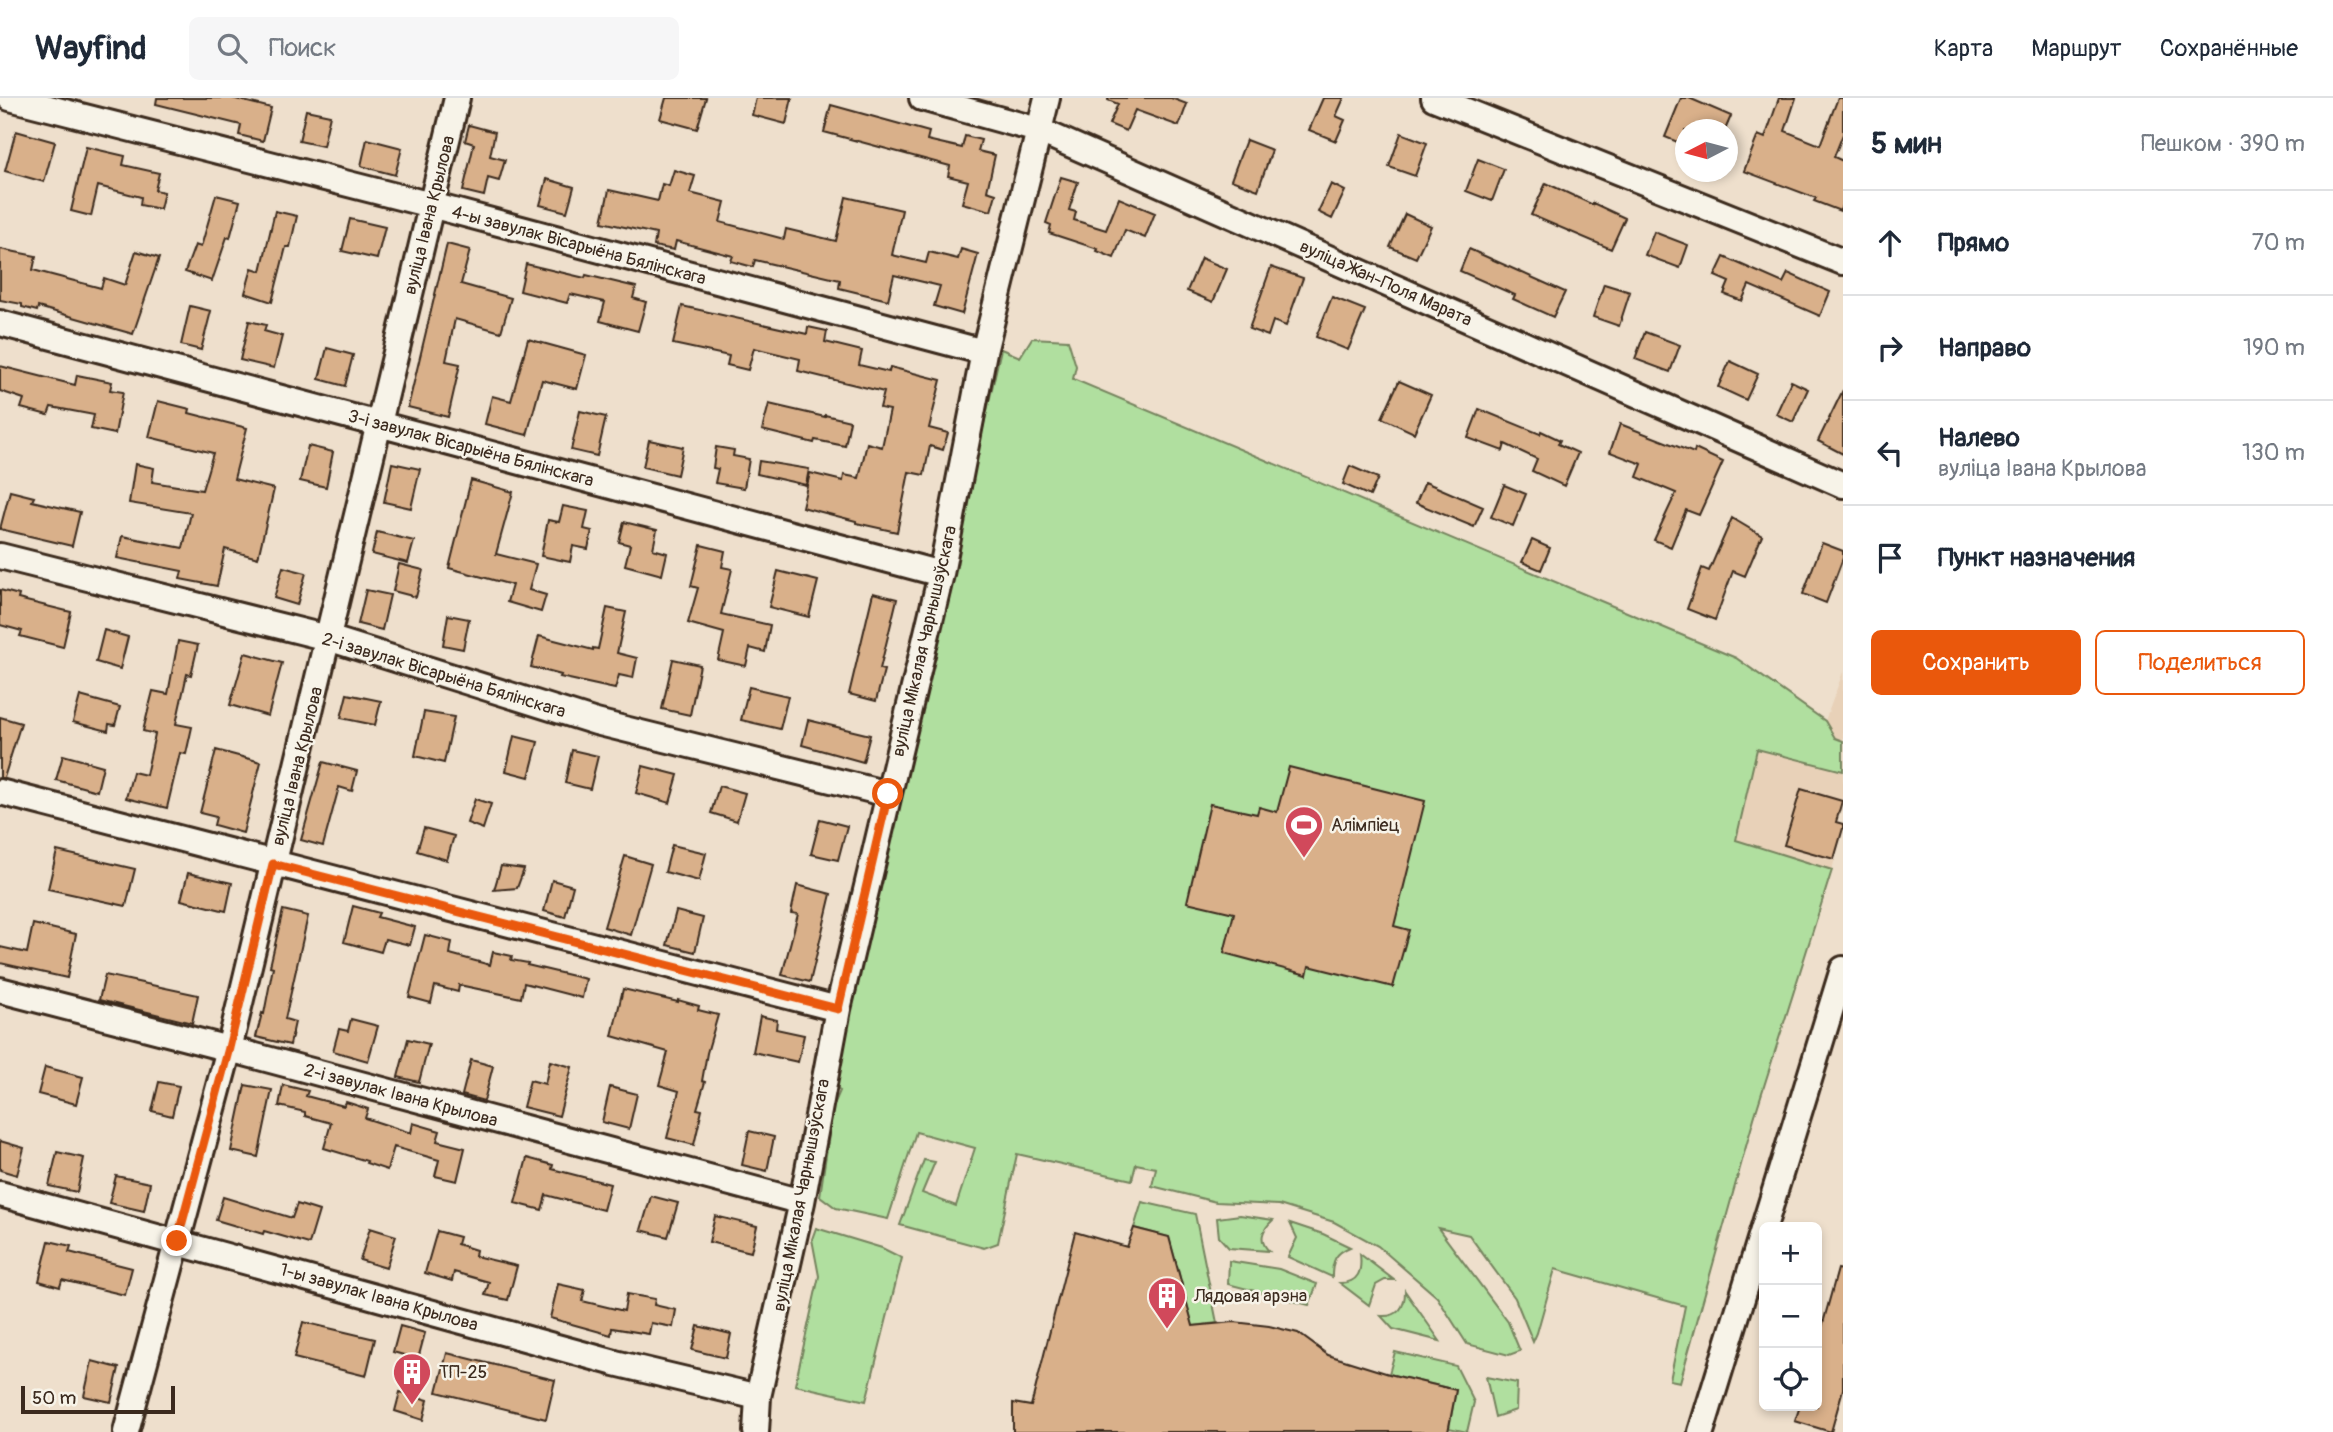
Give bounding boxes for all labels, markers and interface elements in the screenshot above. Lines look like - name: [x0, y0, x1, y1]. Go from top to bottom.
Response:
- search box: [189, 17, 679, 80]
- text: Wayfind: [35, 28, 147, 69]
- icon: search: [213, 29, 251, 67]
- text: Поиск: [269, 32, 337, 64]
- text: Карта: [1934, 34, 1993, 63]
- text: Маршрут: [2031, 34, 2122, 63]
- text: Сохранённые: [2160, 34, 2298, 63]
- north arrow: [1675, 119, 1738, 182]
- text: 5 мин: [1871, 125, 1942, 162]
- text: Пешком · 390 m: [2141, 129, 2305, 158]
- street label: вуліца Івана Крылова: [399, 133, 460, 297]
- street label: 4-ы завулак Вісарыёна Бялінскага: [449, 200, 709, 291]
- icon: ahead: [1871, 224, 1909, 262]
- text: Прямо: [1938, 227, 2009, 259]
- text: 70 m: [2252, 228, 2305, 257]
- street label: вуліца Жан-Поля Марата: [1296, 235, 1476, 332]
- icon: right: [1871, 329, 1909, 367]
- text: Направо: [1938, 332, 2031, 364]
- text: 190 m: [2243, 333, 2305, 362]
- street label: 3-і завулак Вісарыёна Бялінскага: [345, 405, 596, 492]
- text: Налево: [1938, 422, 2020, 454]
- icon: left: [1871, 434, 1909, 472]
- text: 130 m: [2242, 438, 2305, 467]
- text: вуліца Івана Крылова: [1938, 454, 2146, 483]
- street label: вуліца Мікалая Чарнышэўскага: [887, 523, 962, 759]
- icon: arrive: [1871, 539, 1909, 577]
- text: Пункт назначения: [1938, 542, 2135, 574]
- street label: 2-і завулак Вісарыёна Бялінскага: [319, 627, 568, 724]
- button: Сохранить: [1871, 630, 2081, 695]
- button: Поделиться: [2095, 630, 2305, 695]
- street label: вуліца Івана Крылова: [267, 684, 328, 848]
- route start: [872, 778, 903, 809]
- sports icon: Алімпіец: [1283, 804, 1325, 859]
- place label: Алімпіец: [1331, 814, 1400, 837]
- street label: 2-і завулак Івана Крылова: [301, 1059, 500, 1132]
- street label: вуліца Мікалая Чарнышэўскага: [768, 1077, 835, 1313]
- map controls: [1759, 1222, 1822, 1411]
- button: +: [1759, 1222, 1822, 1285]
- route end: [161, 1225, 192, 1256]
- street label: 1-ы завулак Івана Крылова: [277, 1258, 481, 1337]
- building icon: Лядовая арэна: [1146, 1275, 1188, 1330]
- place label: Лядовая арэна: [1193, 1285, 1307, 1308]
- button: −: [1759, 1285, 1822, 1348]
- button: locate: [1759, 1348, 1822, 1411]
- building icon: ТП-25: [391, 1351, 433, 1406]
- place label: ТП-25: [439, 1361, 487, 1384]
- scale bar: [21, 1383, 175, 1415]
- text: 50 m: [32, 1386, 76, 1410]

